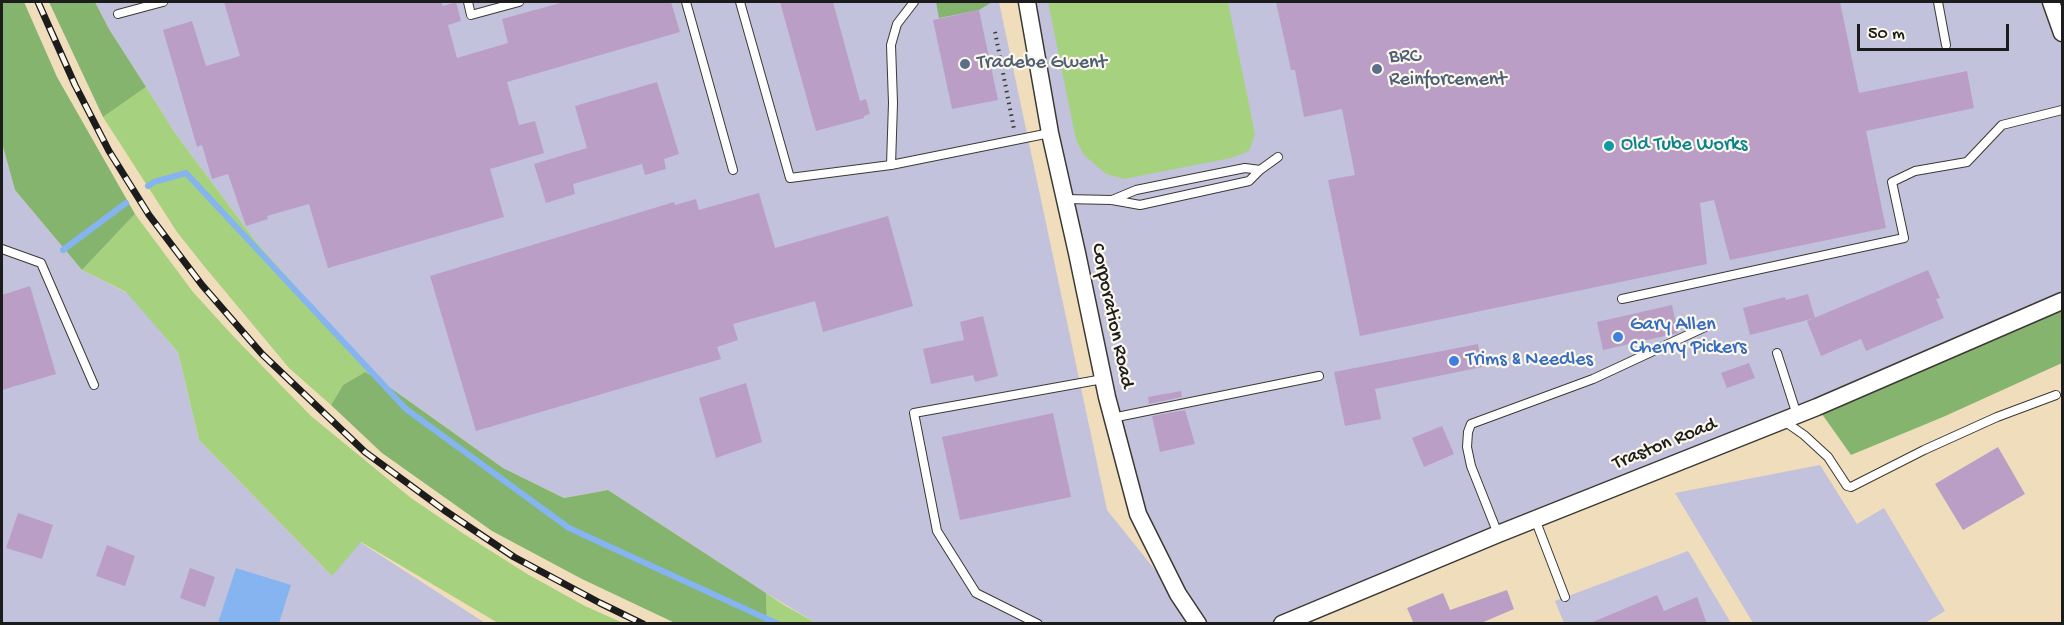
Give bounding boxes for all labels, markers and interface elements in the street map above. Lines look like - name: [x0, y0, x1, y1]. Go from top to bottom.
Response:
- scale bar: [1860, 12, 2012, 50]
- text: 50 m: [1868, 24, 1905, 45]
- place label: BRC Reinforcement: [1389, 46, 1507, 93]
- place label: Tradebe Gwent: [977, 52, 1107, 76]
- marker: Tradebe Gwent: [958, 57, 972, 71]
- marker: BRC Reinforcement: [1370, 62, 1384, 76]
- place label: Old Tube Works: [1621, 134, 1747, 158]
- marker: Old Tube Works: [1602, 139, 1616, 153]
- street label: Corporation Road: [1084, 241, 1138, 391]
- place label: Gary Allen Cherry Pickers: [1630, 314, 1746, 361]
- marker: Gary Allen Cherry Pickers: [1611, 330, 1625, 344]
- place label: Trims & Needles: [1466, 349, 1593, 373]
- marker: Trims & Needles: [1447, 354, 1461, 368]
- street label: Traston Road: [1610, 413, 1720, 477]

